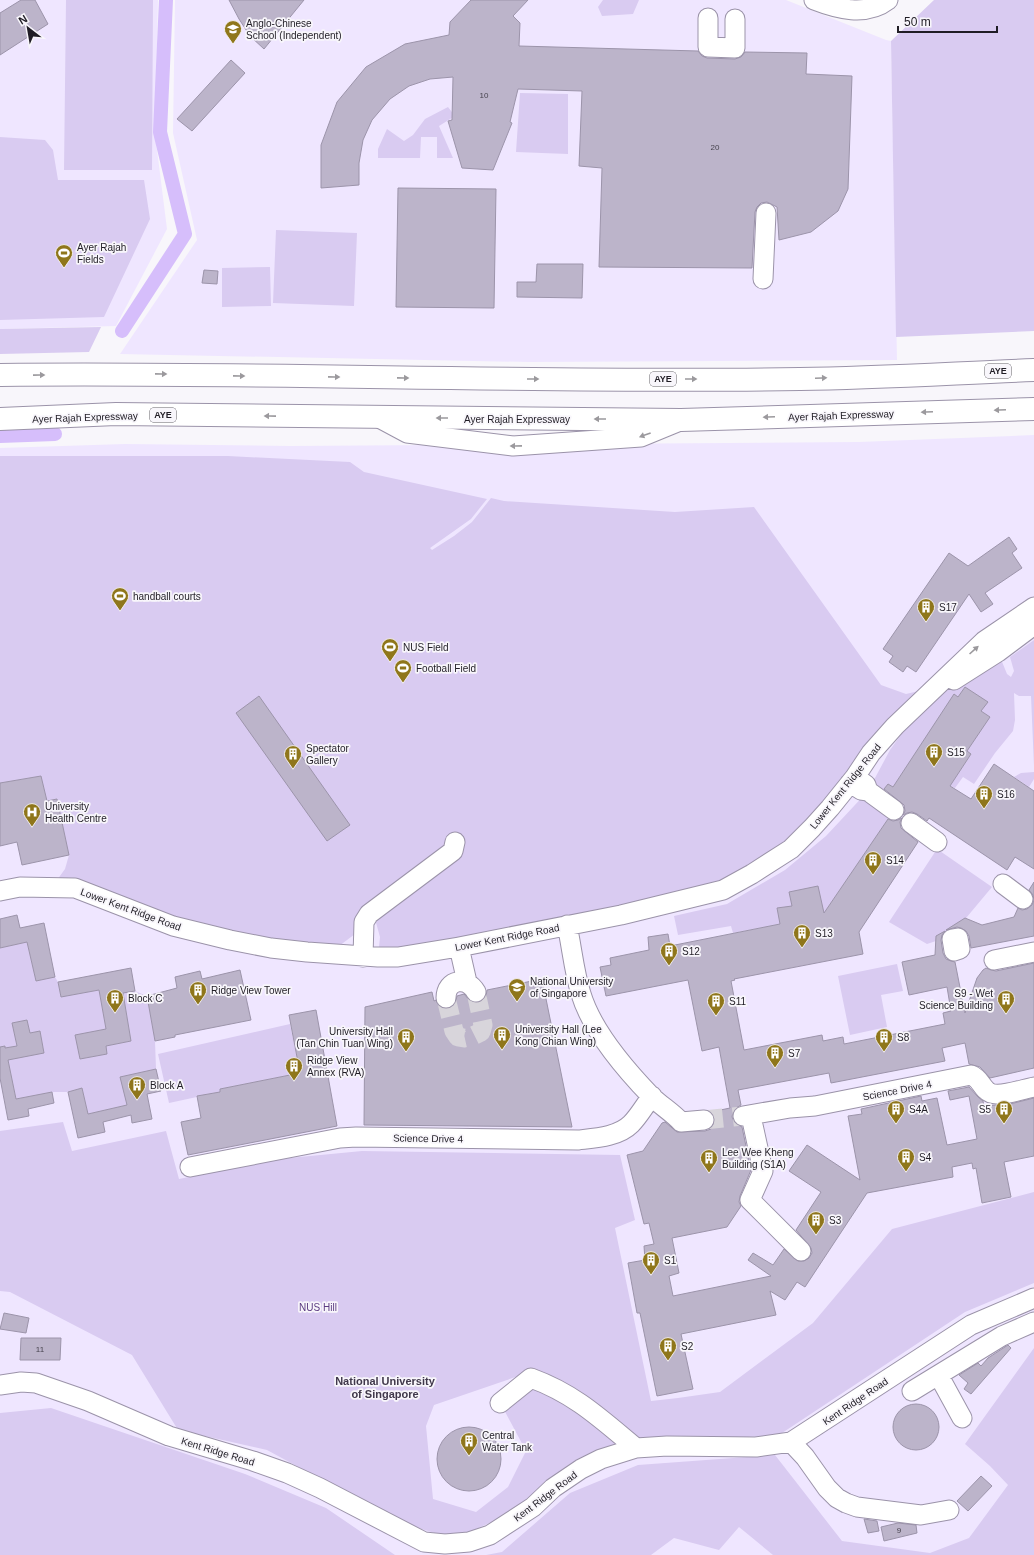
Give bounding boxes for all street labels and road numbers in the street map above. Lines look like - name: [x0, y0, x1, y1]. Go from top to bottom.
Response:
- road number: AYE: [985, 364, 1011, 378]
- road number: AYE: [650, 372, 676, 386]
- road number: AYE: [150, 408, 176, 422]
- street label: Ayer Rajah Expressway: [788, 408, 894, 423]
- street label: Ayer Rajah Expressway: [32, 410, 138, 425]
- street label: Ayer Rajah Expressway: [464, 414, 570, 425]
- street label: Lower Kent Ridge Road: [808, 742, 883, 831]
- street label: Lower Kent Ridge Road: [79, 886, 183, 933]
- street label: Lower Kent Ridge Road: [454, 922, 560, 953]
- street label: Science Drive 4: [862, 1078, 933, 1103]
- street label: Science Drive 4: [393, 1132, 464, 1145]
- street label: Kent Ridge Road: [821, 1376, 890, 1427]
- street label: Kent Ridge Road: [180, 1435, 256, 1468]
- street label: Kent Ridge Road: [512, 1469, 579, 1524]

